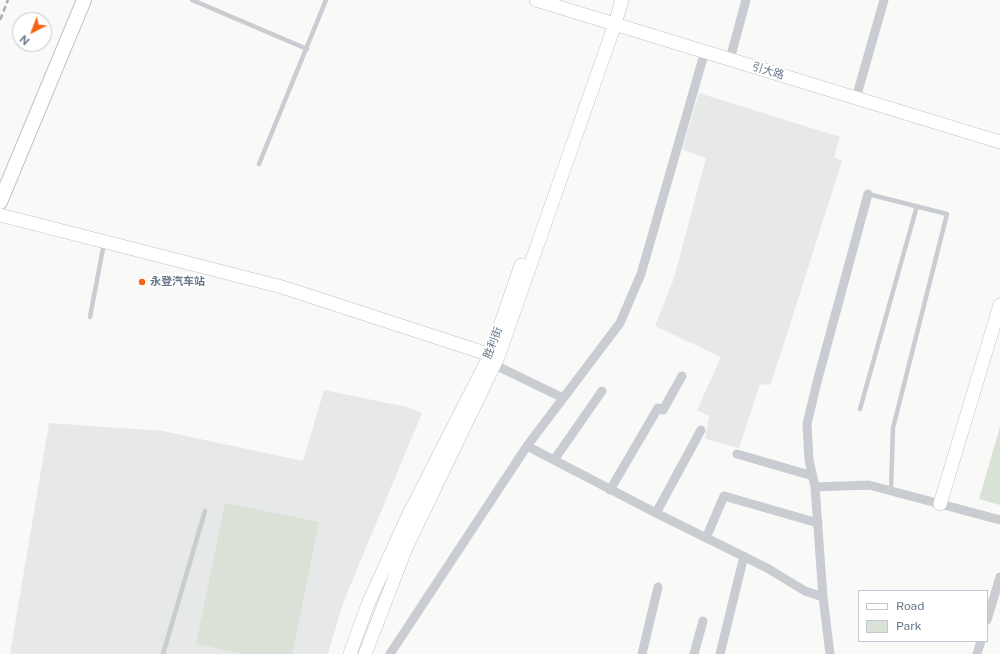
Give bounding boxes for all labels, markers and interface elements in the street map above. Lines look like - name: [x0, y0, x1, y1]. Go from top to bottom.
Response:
- north arrow: [12, 12, 52, 52]
- text: N: [17, 33, 32, 48]
- street label: 引大路: [750, 60, 786, 82]
- place label: 永登汽车站: [150, 275, 205, 289]
- marker: 永登汽车站: [137, 277, 147, 287]
- street label: 胜利街: [481, 325, 505, 361]
- legend: [858, 590, 988, 642]
- text: Road: [896, 599, 924, 613]
- text: Park: [896, 619, 922, 633]

